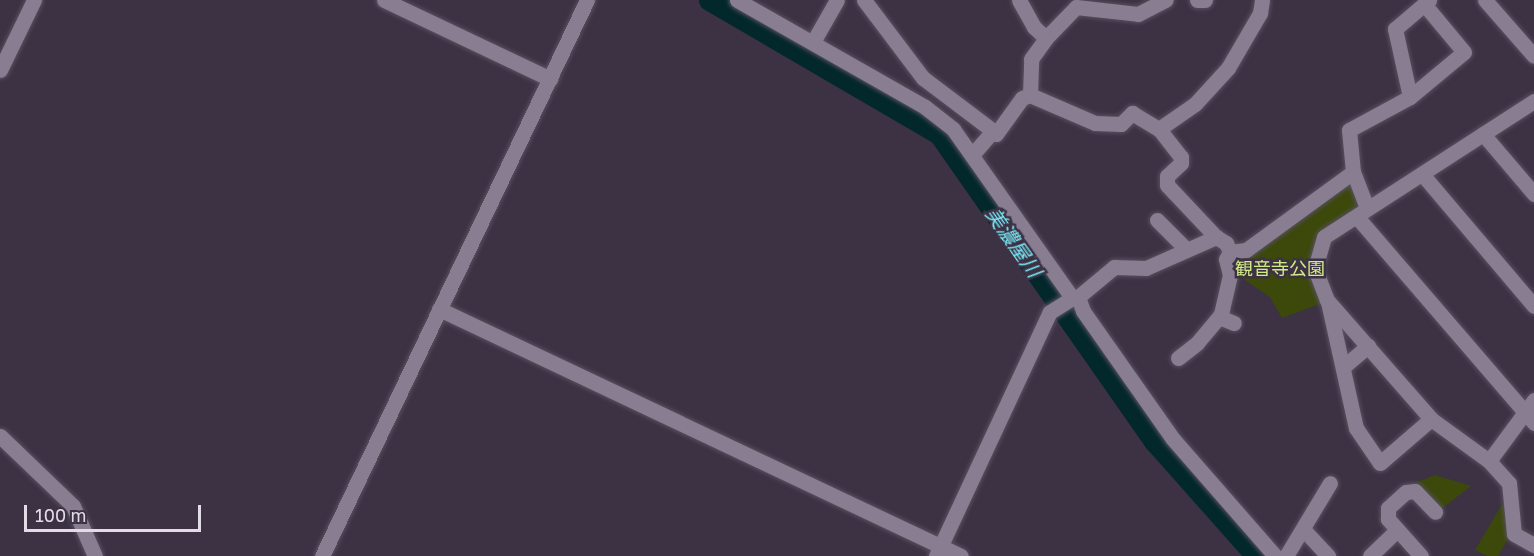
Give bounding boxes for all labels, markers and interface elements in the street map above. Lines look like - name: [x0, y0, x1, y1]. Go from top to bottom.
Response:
- water label: 美濃屋川: [981, 202, 1047, 282]
- park label: 観音寺公園: [1235, 257, 1325, 279]
- scale bar: [27, 493, 204, 531]
- text: 100 m: [35, 504, 86, 526]

